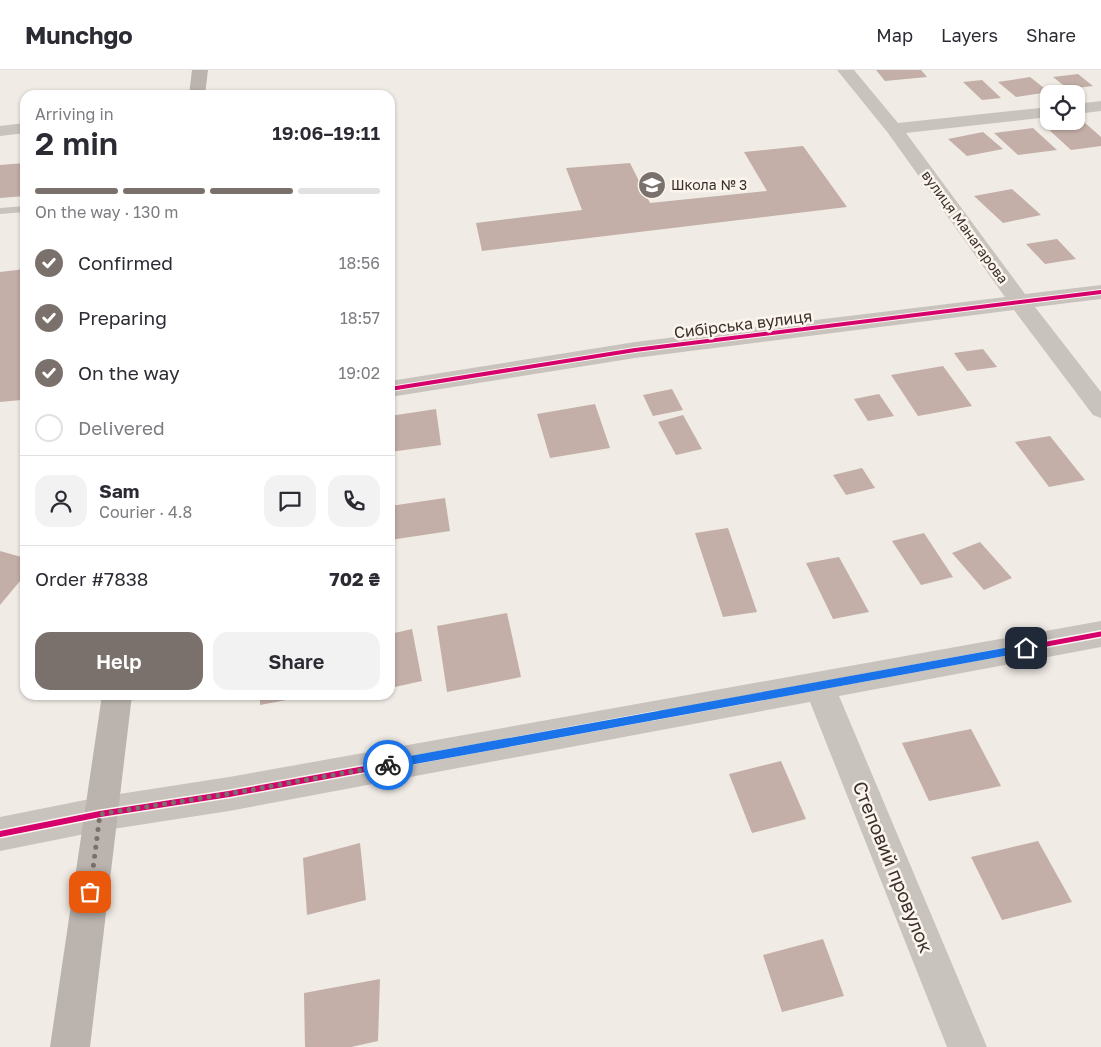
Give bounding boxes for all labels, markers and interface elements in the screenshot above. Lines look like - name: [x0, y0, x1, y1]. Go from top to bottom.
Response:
- text: Munchgo: [25, 20, 133, 49]
- text: Map: [876, 24, 913, 46]
- text: Layers: [941, 24, 998, 46]
- text: Share: [1026, 24, 1076, 46]
- map controls: [1040, 85, 1085, 130]
- button: locate: [1040, 85, 1085, 130]
- text: Arriving in: [35, 104, 114, 124]
- text: 19:06–19:11: [272, 121, 380, 144]
- text: 2 min: [35, 124, 118, 162]
- street label: вулиця Манагарова: [919, 167, 1012, 287]
- school or university icon: Школа № 3: [637, 170, 667, 200]
- place label: Школа № 3: [671, 176, 747, 193]
- text: On the way · 130 m: [35, 202, 179, 222]
- icon: check: [35, 249, 63, 277]
- text: Confirmed: [78, 251, 173, 274]
- text: 18:56: [339, 253, 380, 273]
- icon: check: [35, 304, 63, 332]
- text: Preparing: [78, 306, 167, 329]
- street label: Сибірська вулиця: [673, 306, 813, 342]
- text: 18:57: [340, 308, 380, 328]
- icon: check: [35, 359, 63, 387]
- text: On the way: [78, 361, 180, 384]
- text: 19:02: [339, 363, 380, 383]
- text: Delivered: [78, 416, 165, 439]
- button: person: [35, 475, 87, 527]
- button: chat: [264, 475, 316, 527]
- button: phone: [328, 475, 380, 527]
- text: Sam: [99, 479, 139, 502]
- text: Courier · 4.8: [99, 502, 192, 522]
- text: Order #7838: [35, 567, 148, 590]
- text: 702 ₴: [329, 567, 380, 590]
- pin: [1005, 627, 1047, 669]
- button: Help: [35, 632, 203, 690]
- button: Share: [213, 632, 380, 690]
- icon: home: [1012, 634, 1040, 662]
- courier: [363, 740, 413, 790]
- icon: bike: [374, 751, 402, 779]
- street label: Степовий провулок: [849, 778, 938, 956]
- pin: [69, 871, 111, 913]
- icon: bag: [76, 878, 104, 906]

